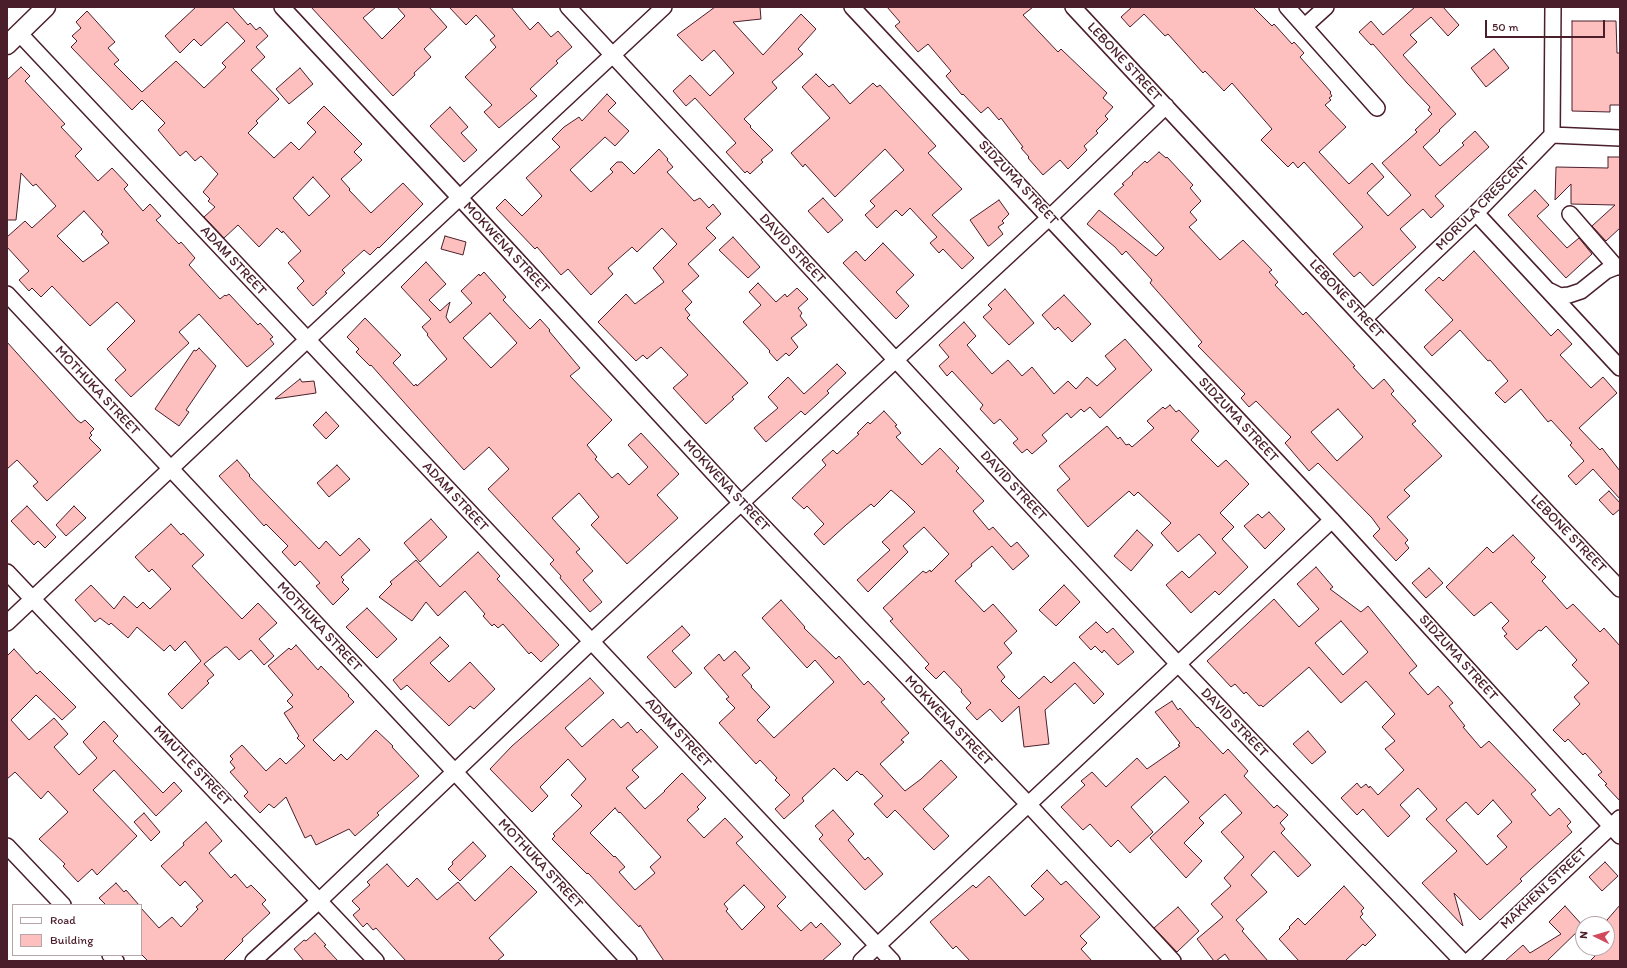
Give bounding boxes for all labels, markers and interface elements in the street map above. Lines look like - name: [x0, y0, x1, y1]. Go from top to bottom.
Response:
- scale bar: [1487, 12, 1607, 38]
- street label: LEBONE STREET: [1083, 19, 1165, 105]
- text: 50 m: [1492, 20, 1518, 34]
- street label: SIDZUMA STREET: [974, 137, 1062, 229]
- street label: MORULA CRESCENT: [1433, 154, 1533, 254]
- street label: MOKWENA STREET: [459, 199, 553, 297]
- street label: DAVID STREET: [755, 210, 829, 288]
- street label: ADAM STREET: [196, 223, 270, 299]
- street label: LEBONE STREET: [1305, 256, 1387, 342]
- street label: MOTHUKA STREET: [51, 343, 143, 439]
- street label: SIDZUMA STREET: [1194, 374, 1282, 466]
- street label: MOKWENA STREET: [679, 437, 773, 535]
- street label: DAVID STREET: [976, 447, 1050, 525]
- street label: ADAM STREET: [418, 459, 492, 535]
- street label: LEBONE STREET: [1527, 492, 1609, 576]
- street label: MOTHUKA STREET: [273, 579, 365, 675]
- street label: SIDZUMA STREET: [1415, 611, 1501, 705]
- street label: MOKWENA STREET: [901, 672, 995, 770]
- street label: DAVID STREET: [1197, 685, 1271, 761]
- street label: ADAM STREET: [641, 695, 715, 771]
- street label: MMUTLE STREET: [149, 722, 235, 810]
- street label: MOTHUKA STREET: [494, 816, 586, 912]
- street label: MAKHENI STREET: [1497, 845, 1591, 933]
- legend: [12, 904, 142, 956]
- text: Road: [50, 913, 76, 927]
- north arrow: [1575, 916, 1615, 956]
- text: N: [1577, 931, 1590, 939]
- text: Building: [50, 933, 93, 947]

